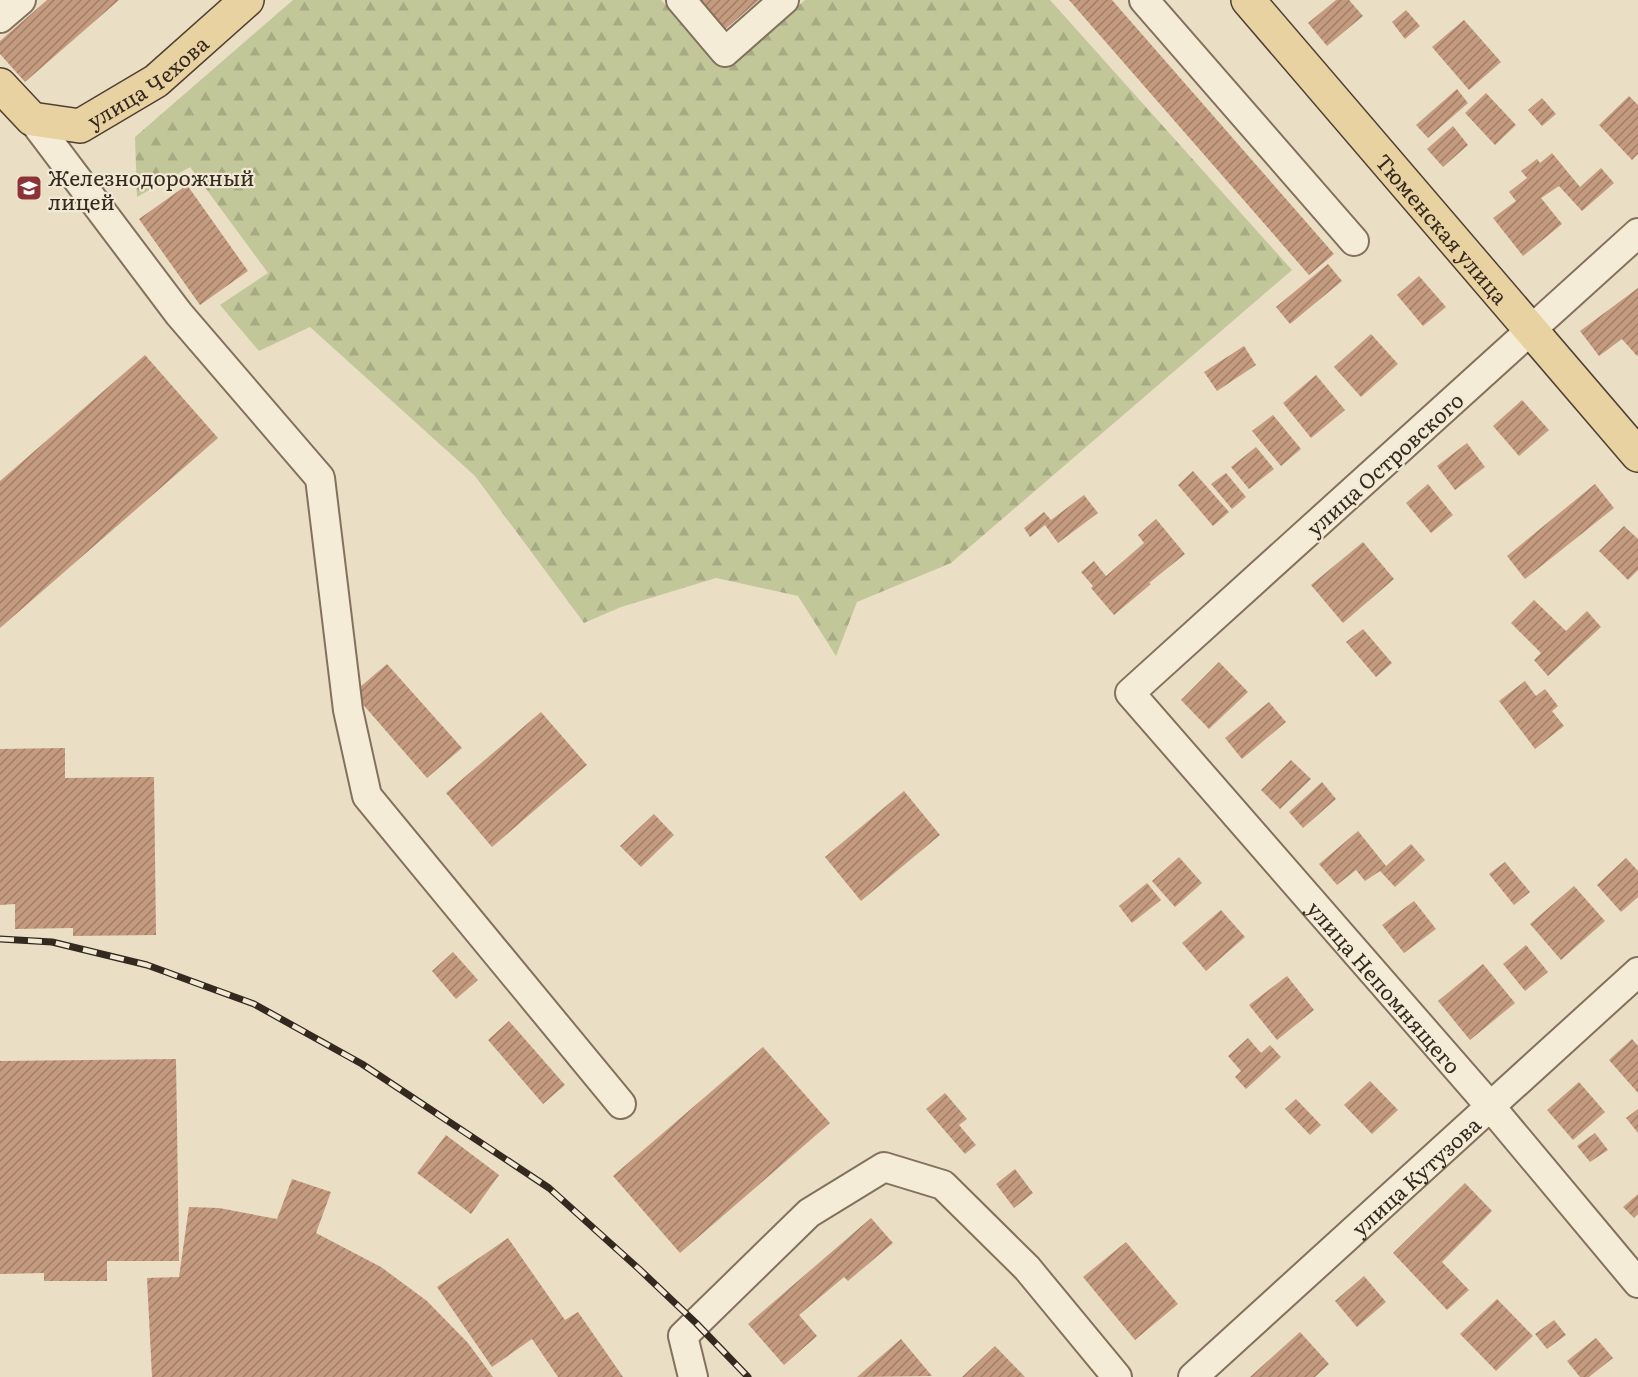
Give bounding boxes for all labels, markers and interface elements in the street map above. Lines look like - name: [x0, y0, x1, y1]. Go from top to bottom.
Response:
- street label: улица Чехова: [80, 27, 215, 135]
- street label: Тюменская улица: [1370, 146, 1517, 310]
- place label: Железнодорожный лицей: [48, 161, 254, 216]
- school or university icon: Железнодорожный лицей: [14, 173, 44, 203]
- street label: улица Островского: [1299, 384, 1469, 542]
- street label: улица Непомнящего: [1301, 893, 1470, 1079]
- street label: улица Кутузова: [1343, 1108, 1487, 1242]

